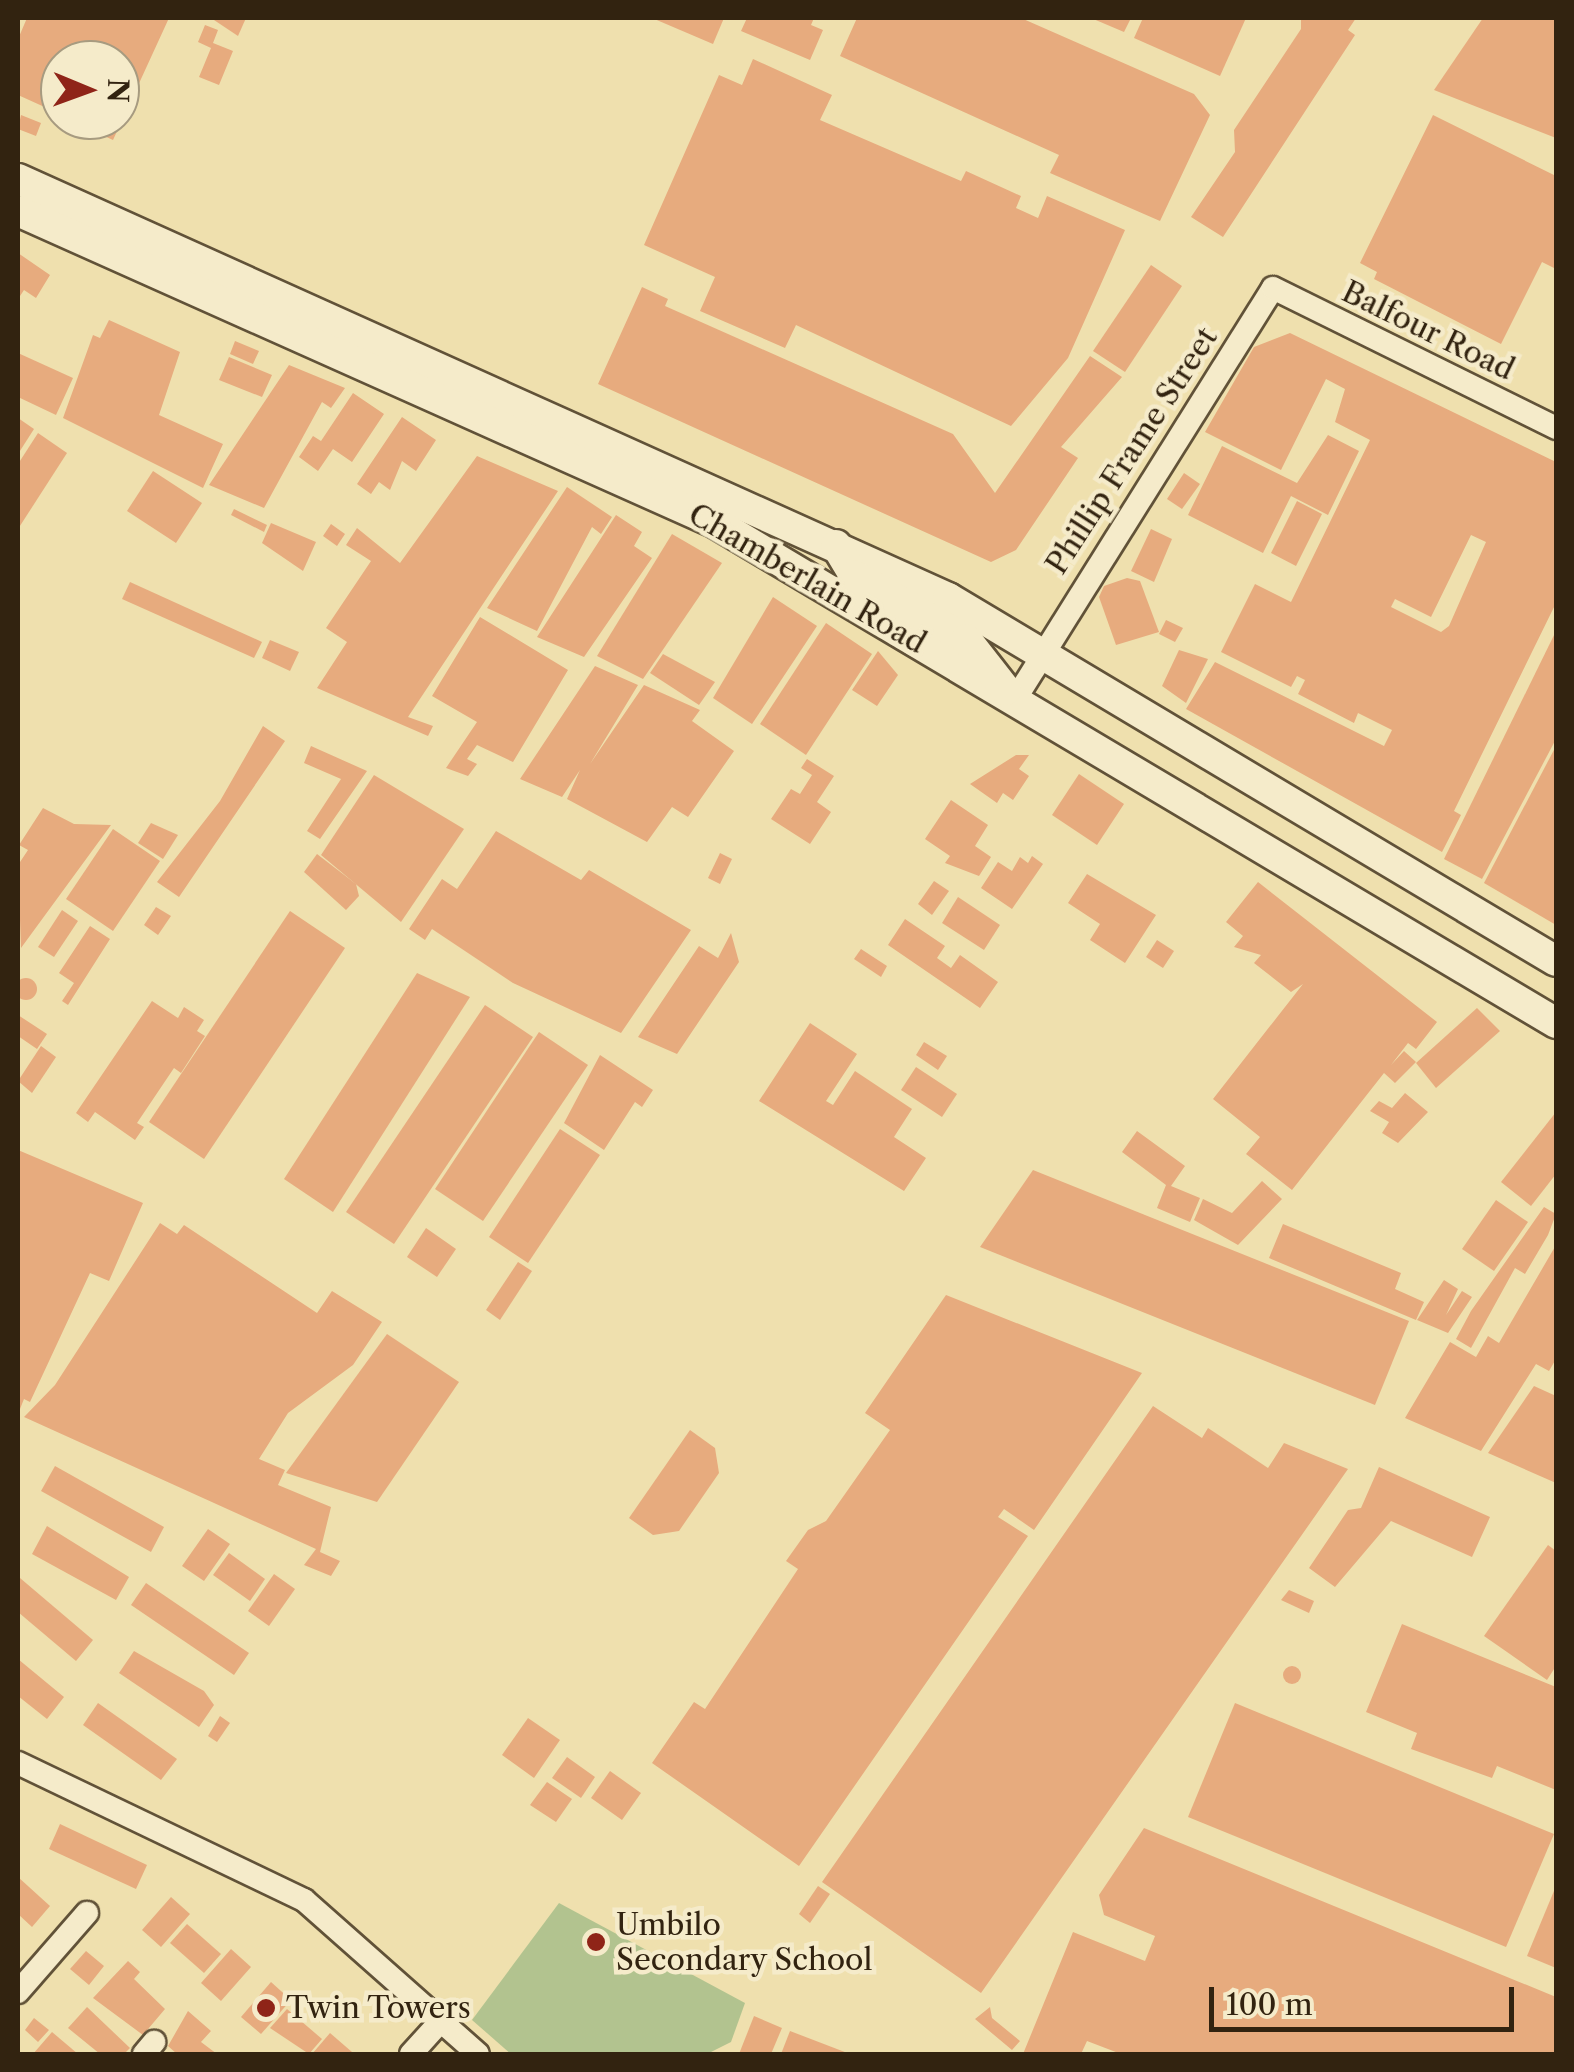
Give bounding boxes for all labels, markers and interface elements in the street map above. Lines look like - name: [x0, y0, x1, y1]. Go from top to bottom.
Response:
- north arrow: [40, 40, 140, 140]
- text: N: [101, 78, 135, 103]
- street label: Balfour Road: [1336, 274, 1520, 388]
- street label: Phillip Frame Street: [1039, 321, 1225, 581]
- street label: Chamberlain Road: [682, 496, 932, 662]
- place label: Umbilo Secondary School: [616, 1907, 873, 1978]
- marker: Umbilo Secondary School: [585, 1931, 607, 1953]
- scale bar: [1214, 1967, 1519, 2029]
- text: 100 m: [1226, 1986, 1313, 2023]
- place label: Twin Towers: [286, 1990, 472, 2026]
- marker: Twin Towers: [255, 1997, 277, 2019]

